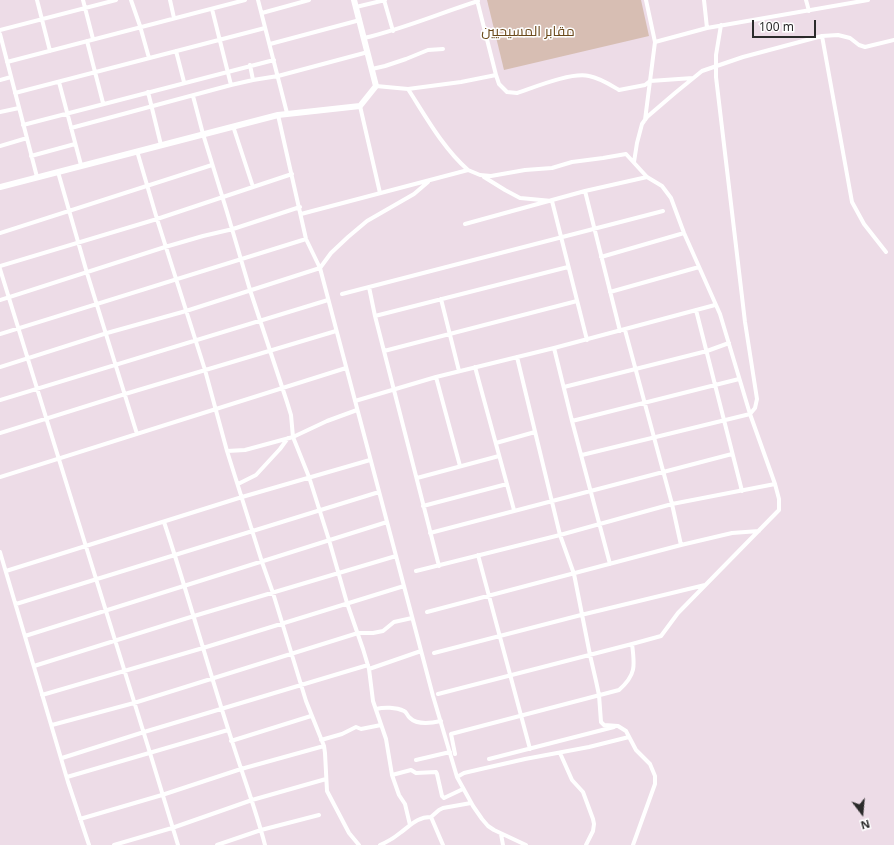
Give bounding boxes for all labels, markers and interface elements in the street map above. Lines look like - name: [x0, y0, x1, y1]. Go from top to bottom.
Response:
- scale bar: [754, 12, 818, 38]
- text: 100 m: [759, 18, 794, 35]
- park label: مقابر المسيحيين: [481, 24, 575, 40]
- north arrow: [842, 793, 882, 833]
- text: N: [859, 817, 872, 833]

